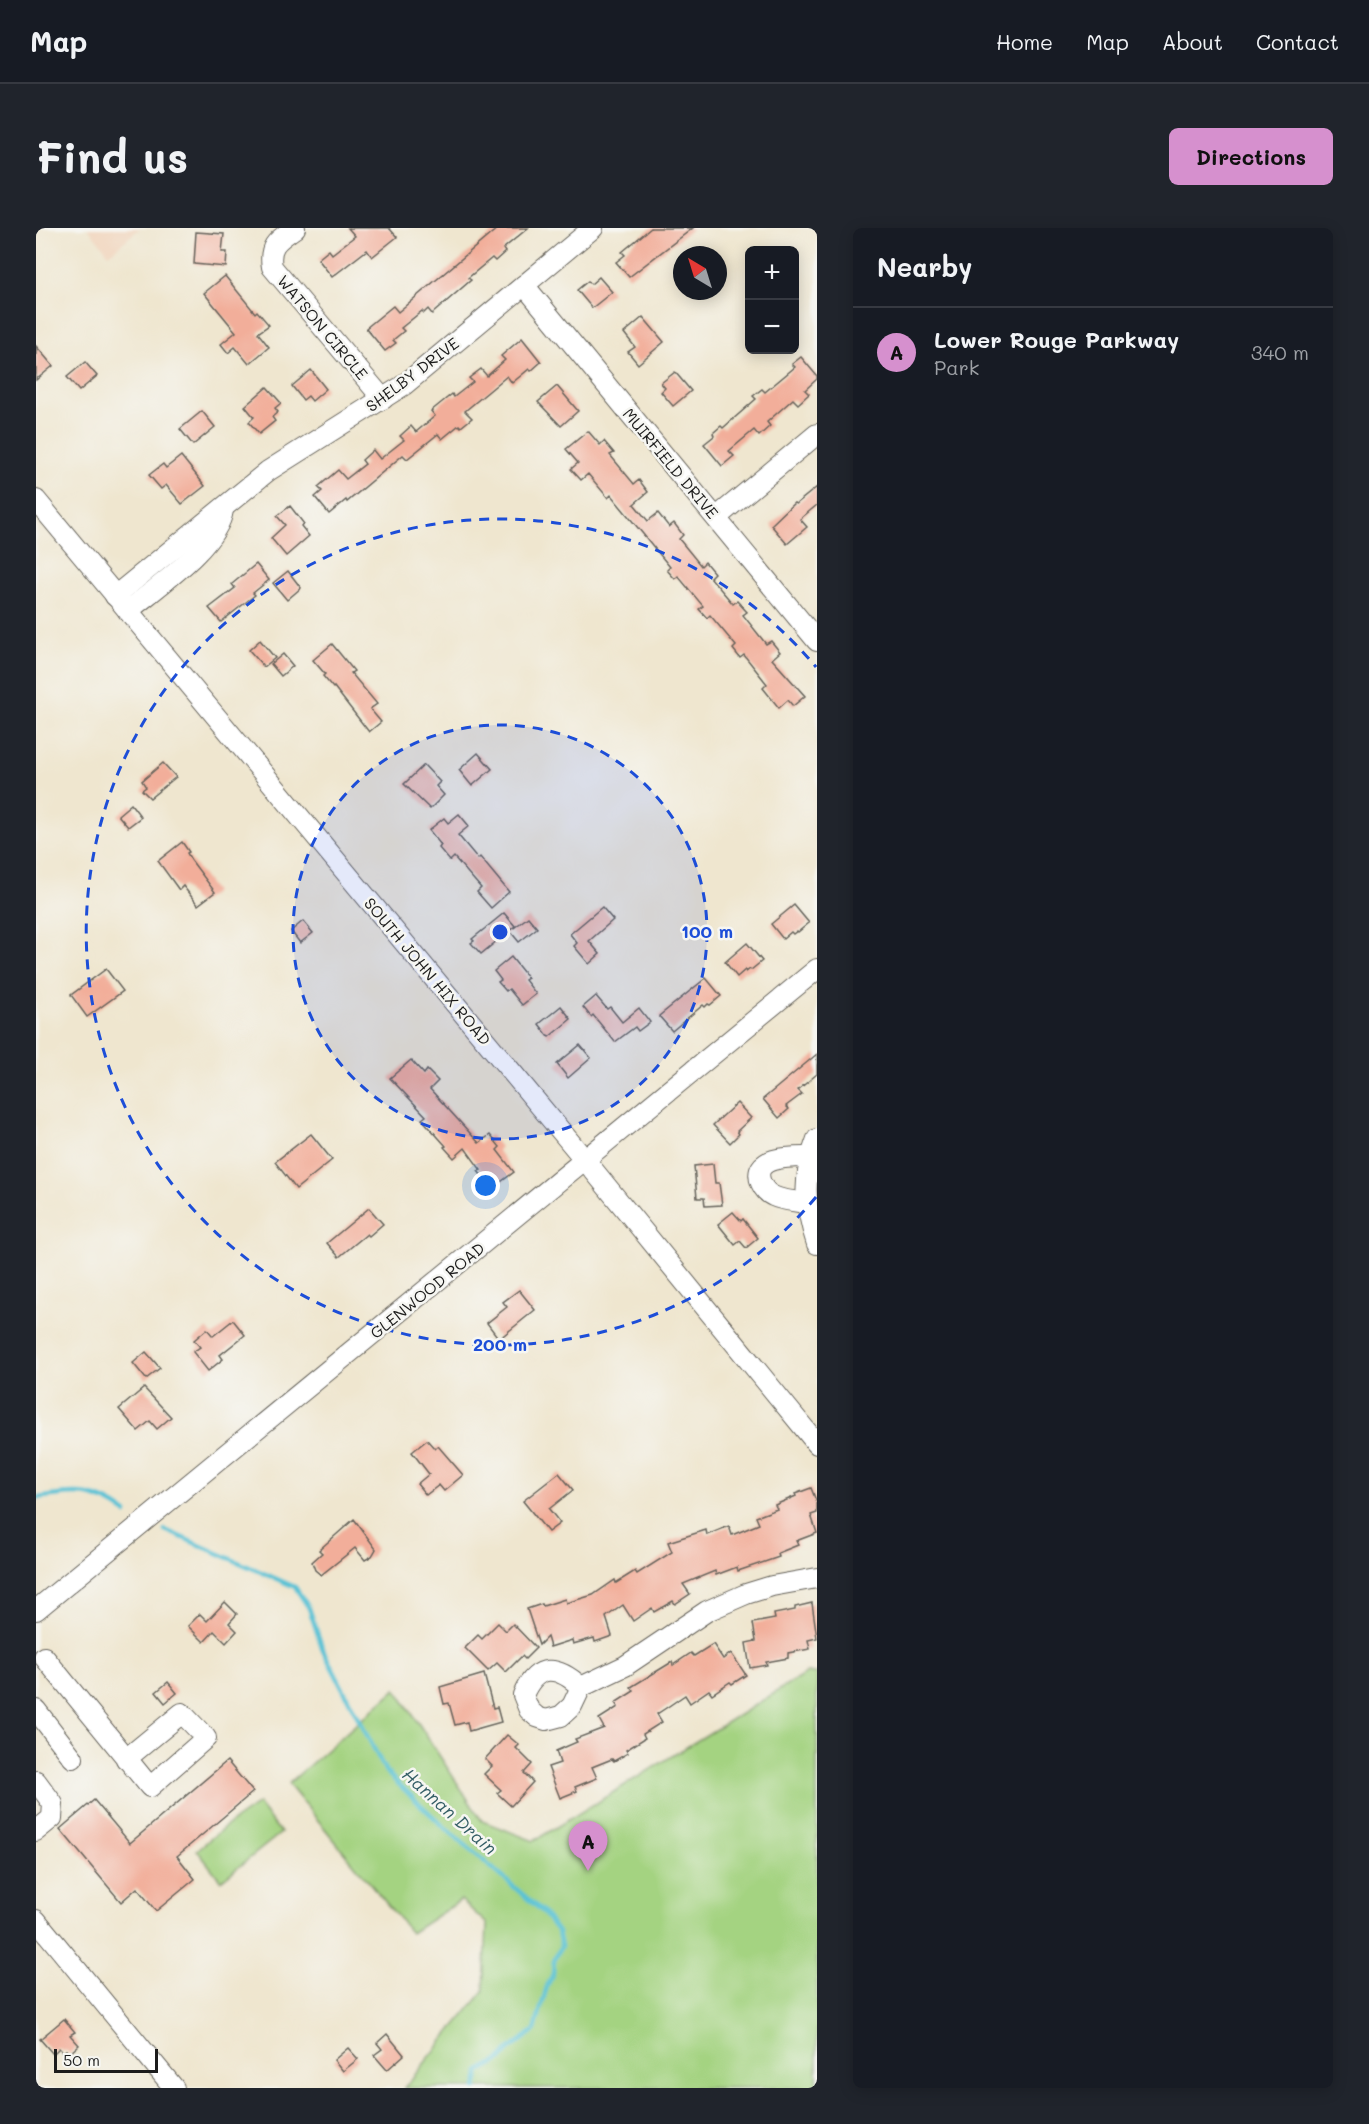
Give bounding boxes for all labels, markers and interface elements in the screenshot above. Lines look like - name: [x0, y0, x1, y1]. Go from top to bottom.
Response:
- text: Map: [30, 23, 87, 59]
- text: Home: [996, 28, 1053, 55]
- text: Map: [1086, 28, 1129, 55]
- text: About: [1162, 28, 1223, 55]
- text: Contact: [1256, 28, 1339, 55]
- button: Directions: [1169, 128, 1333, 185]
- text: Find us: [36, 129, 188, 184]
- north arrow: [673, 246, 727, 300]
- map controls: [745, 246, 799, 354]
- button: +: [745, 246, 799, 300]
- text: Nearby: [877, 250, 972, 284]
- street label: WATSON CIRCLE: [273, 270, 373, 384]
- button: −: [745, 300, 799, 354]
- text: Lower Rouge Parkway: [934, 325, 1179, 354]
- street label: SHELBY DRIVE: [361, 332, 463, 416]
- text: A: [890, 339, 903, 365]
- text: 340 m: [1251, 339, 1309, 365]
- text: Park: [934, 354, 979, 380]
- street label: MUIRFIELD DRIVE: [619, 403, 723, 523]
- street label: SOUTH JOHN HIX ROAD: [360, 893, 496, 1049]
- text: 100 m: [681, 919, 733, 943]
- centre of rings: [490, 922, 510, 942]
- your location: [471, 1171, 500, 1200]
- street label: GLENWOOD ROAD: [365, 1237, 489, 1343]
- text: 200 m: [473, 1332, 527, 1356]
- water label: Hannan Drain: [398, 1762, 502, 1860]
- pin: A: [568, 1822, 608, 1871]
- scale bar: [54, 2046, 158, 2074]
- text: 50 m: [63, 2049, 100, 2070]

